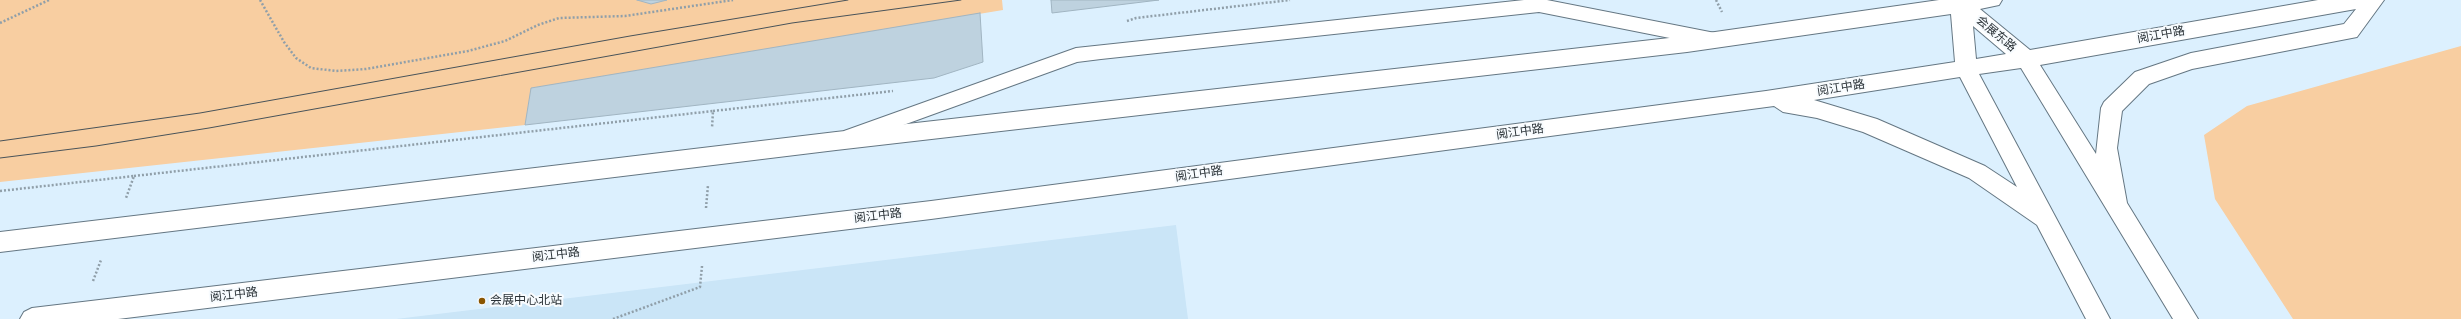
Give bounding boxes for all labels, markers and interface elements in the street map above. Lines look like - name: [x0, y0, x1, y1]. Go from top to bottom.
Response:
- street label: 会展东路: [1973, 13, 2019, 55]
- street label: 阅江中路: [2136, 24, 2186, 46]
- street label: 阅江中路: [1816, 77, 1866, 99]
- street label: 阅江中路: [1495, 122, 1545, 142]
- street label: 阅江中路: [1174, 164, 1224, 184]
- street label: 阅江中路: [853, 206, 903, 226]
- street label: 阅江中路: [531, 245, 581, 265]
- street label: 阅江中路: [209, 285, 259, 305]
- place label: 会展中心北站: [490, 294, 562, 308]
- marker: 会展中心北站: [477, 296, 487, 306]

